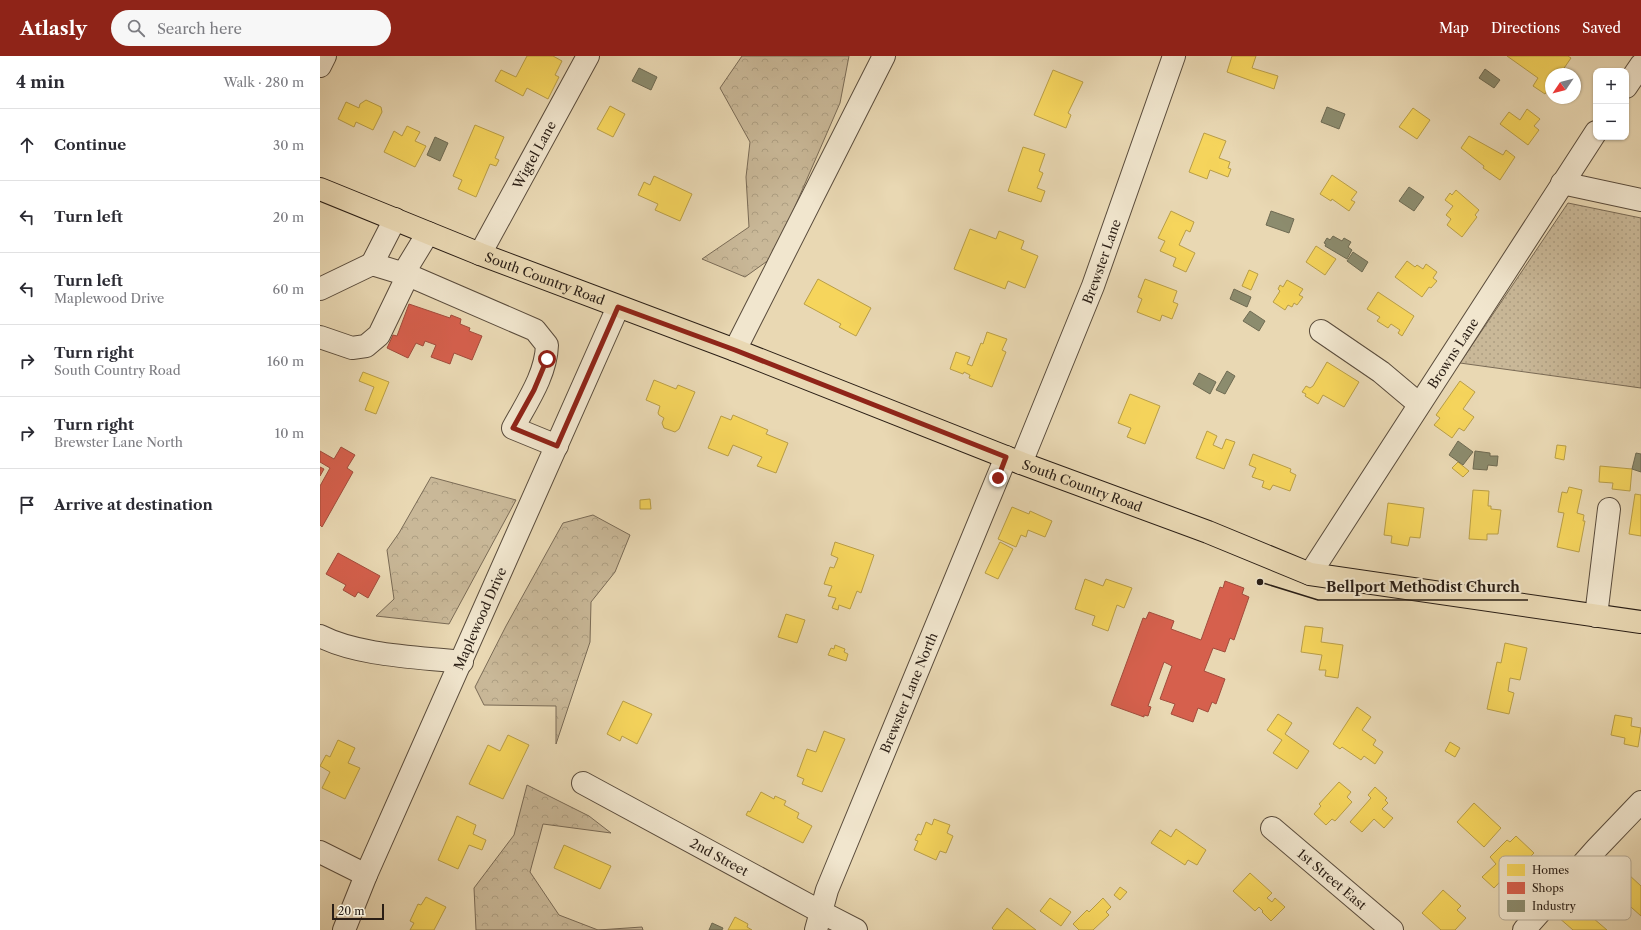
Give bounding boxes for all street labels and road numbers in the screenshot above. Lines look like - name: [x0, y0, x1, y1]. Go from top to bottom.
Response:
- street label: Wigtel Lane: [509, 118, 559, 192]
- street label: Brewster Lane: [1079, 217, 1124, 306]
- street label: South Country Road: [483, 249, 607, 308]
- street label: Browns Lane: [1424, 315, 1482, 391]
- street label: South Country Road: [1020, 456, 1145, 515]
- street label: Maplewood Drive: [450, 565, 510, 672]
- street label: Brewster Lane North: [877, 630, 941, 755]
- street label: 2nd Street: [687, 835, 752, 879]
- street label: 1st Street East: [1294, 845, 1370, 913]

